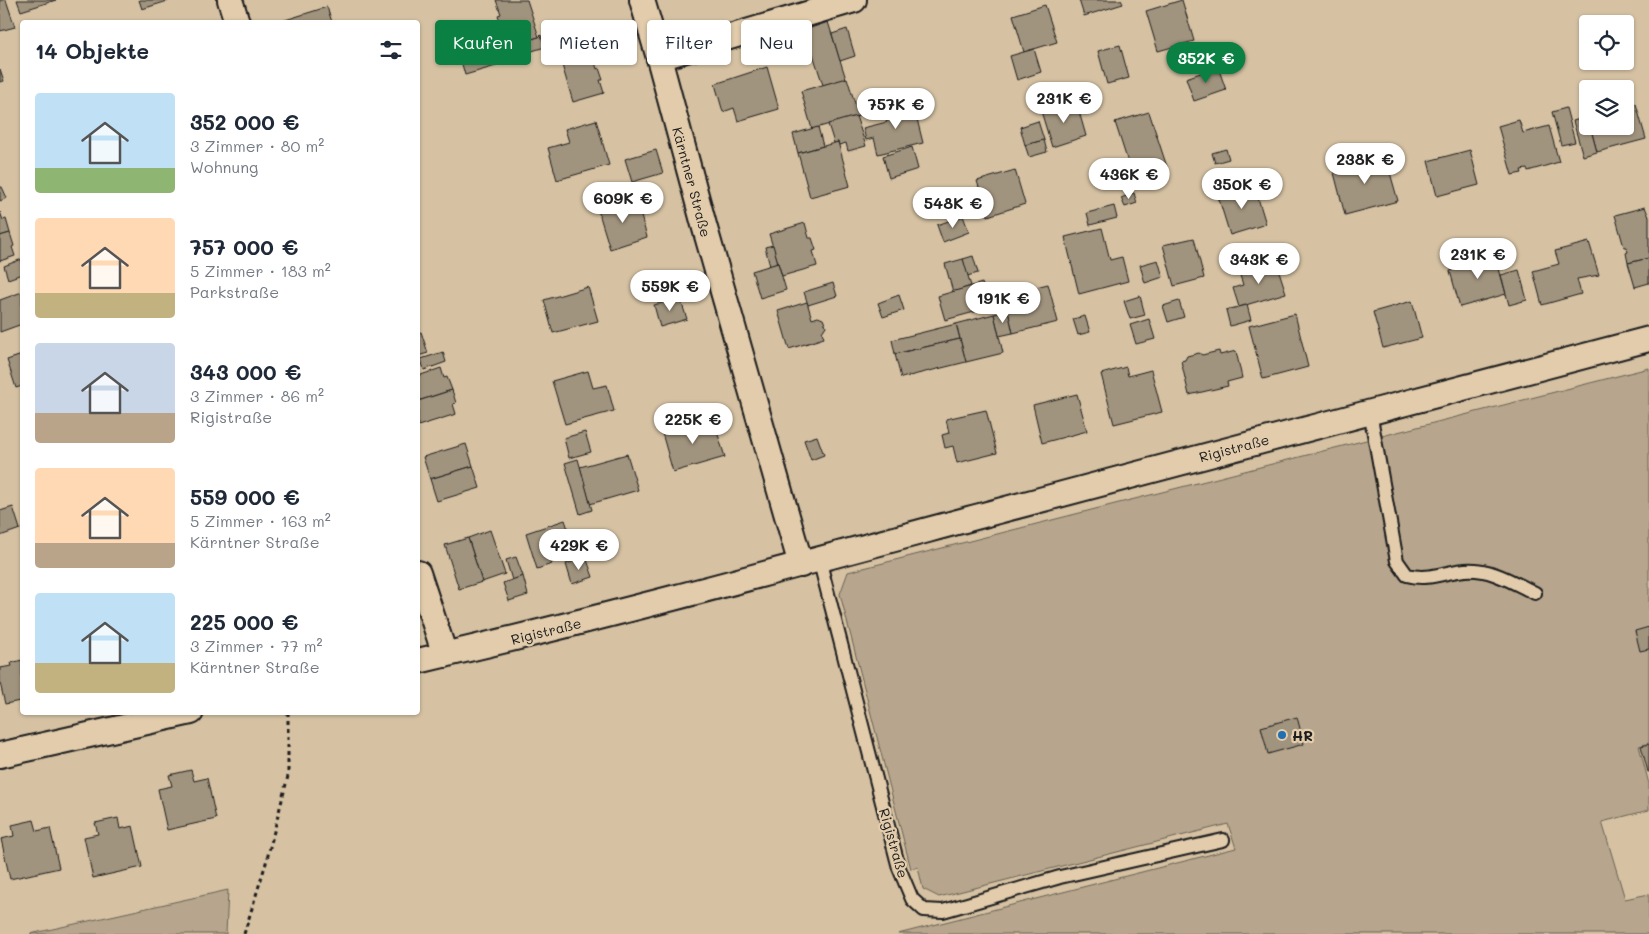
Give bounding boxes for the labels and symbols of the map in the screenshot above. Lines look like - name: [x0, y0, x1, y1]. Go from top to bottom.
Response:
- pin: 352K €: [1165, 42, 1247, 84]
- pin: 231K €: [1023, 82, 1105, 124]
- pin: 757K €: [855, 88, 937, 130]
- street label: Kärntner Straße: [668, 125, 716, 239]
- pin: 238K €: [1324, 142, 1406, 185]
- pin: 436K €: [1088, 158, 1170, 200]
- pin: 350K €: [1201, 168, 1283, 210]
- pin: 609K €: [582, 182, 664, 224]
- pin: 548K €: [912, 186, 994, 229]
- pin: 231K €: [1437, 238, 1519, 280]
- pin: 343K €: [1218, 242, 1300, 285]
- pin: 559K €: [629, 270, 711, 312]
- pin: 191K €: [962, 282, 1044, 324]
- pin: 225K €: [652, 402, 734, 445]
- street label: Rigistraße: [1197, 430, 1271, 466]
- pin: 429K €: [538, 528, 620, 571]
- street label: Rigistraße: [509, 613, 583, 649]
- place label: HR: [1292, 726, 1313, 745]
- marker: HR: [1276, 729, 1288, 741]
- street label: Rigistraße: [875, 806, 913, 880]

